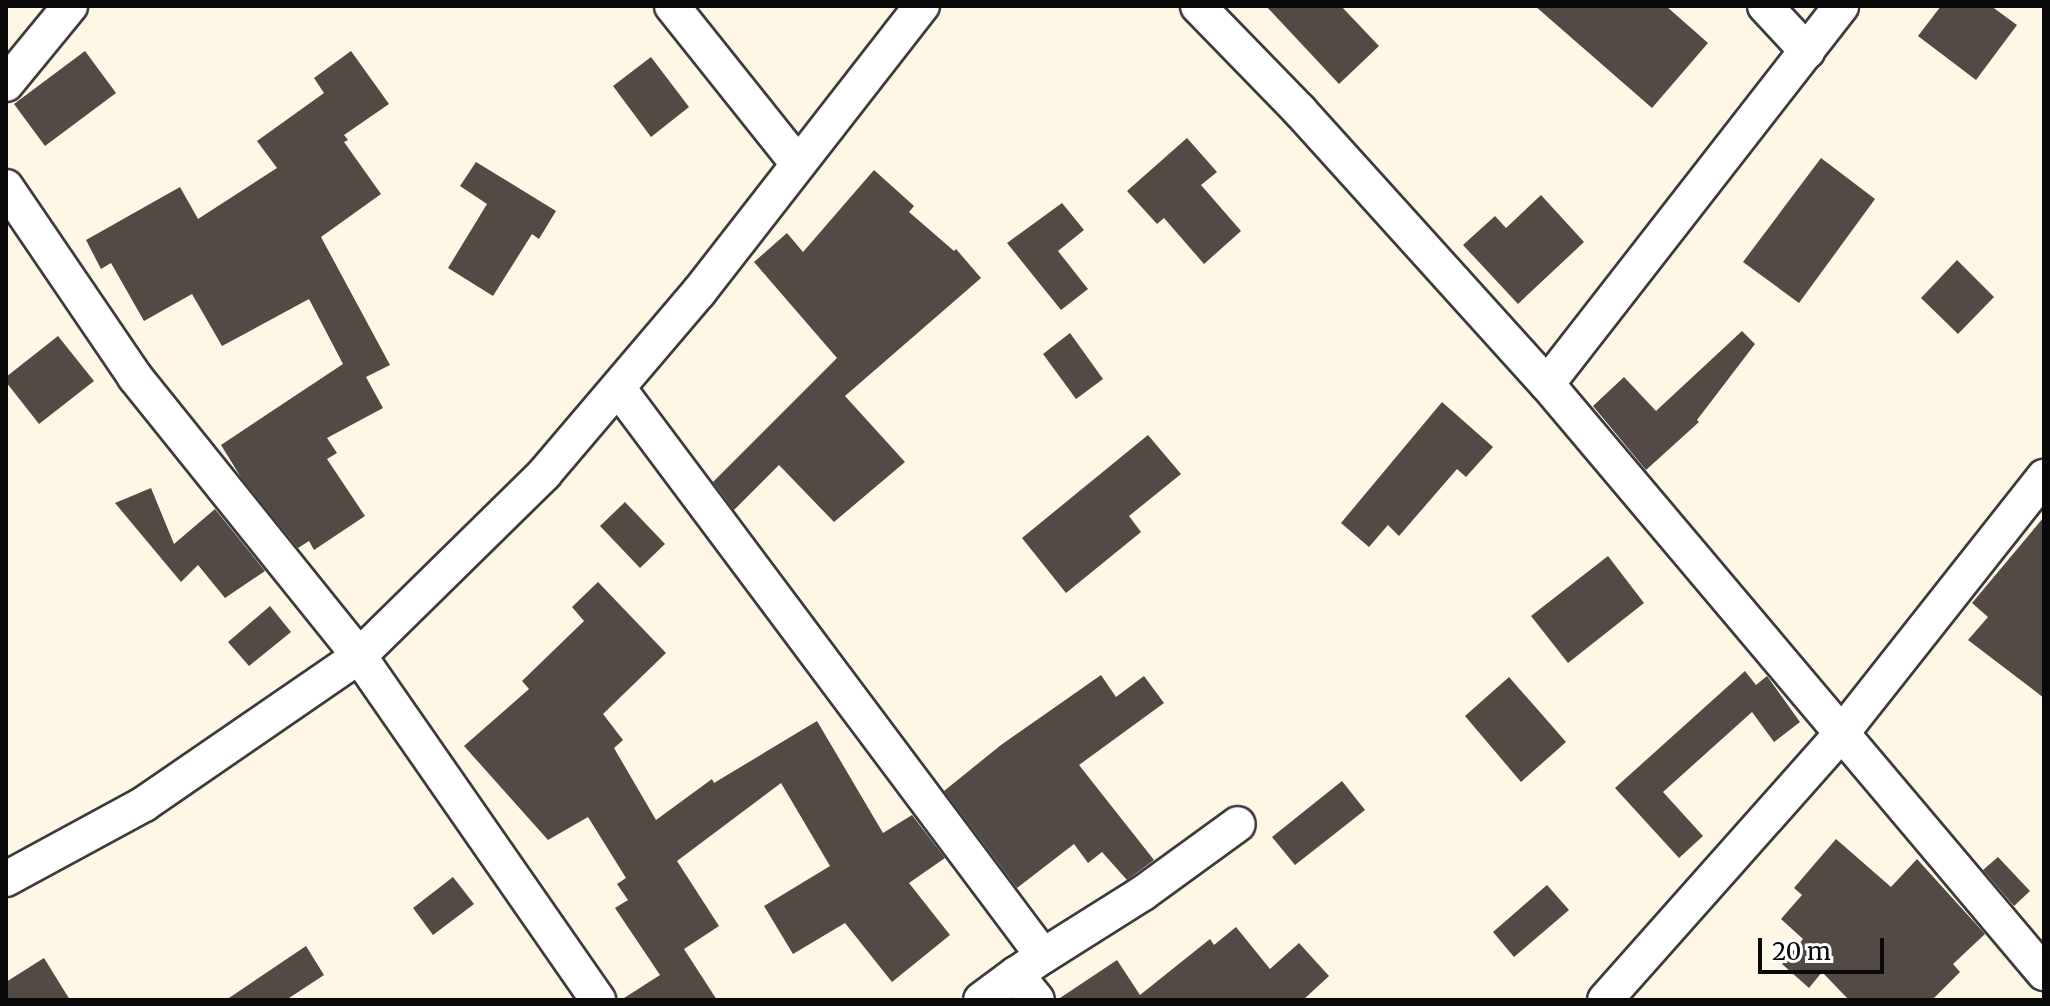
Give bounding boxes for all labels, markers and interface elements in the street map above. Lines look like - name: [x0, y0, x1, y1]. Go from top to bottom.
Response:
- scale bar: [1762, 922, 1888, 972]
- text: 20 m: [1772, 936, 1831, 967]

